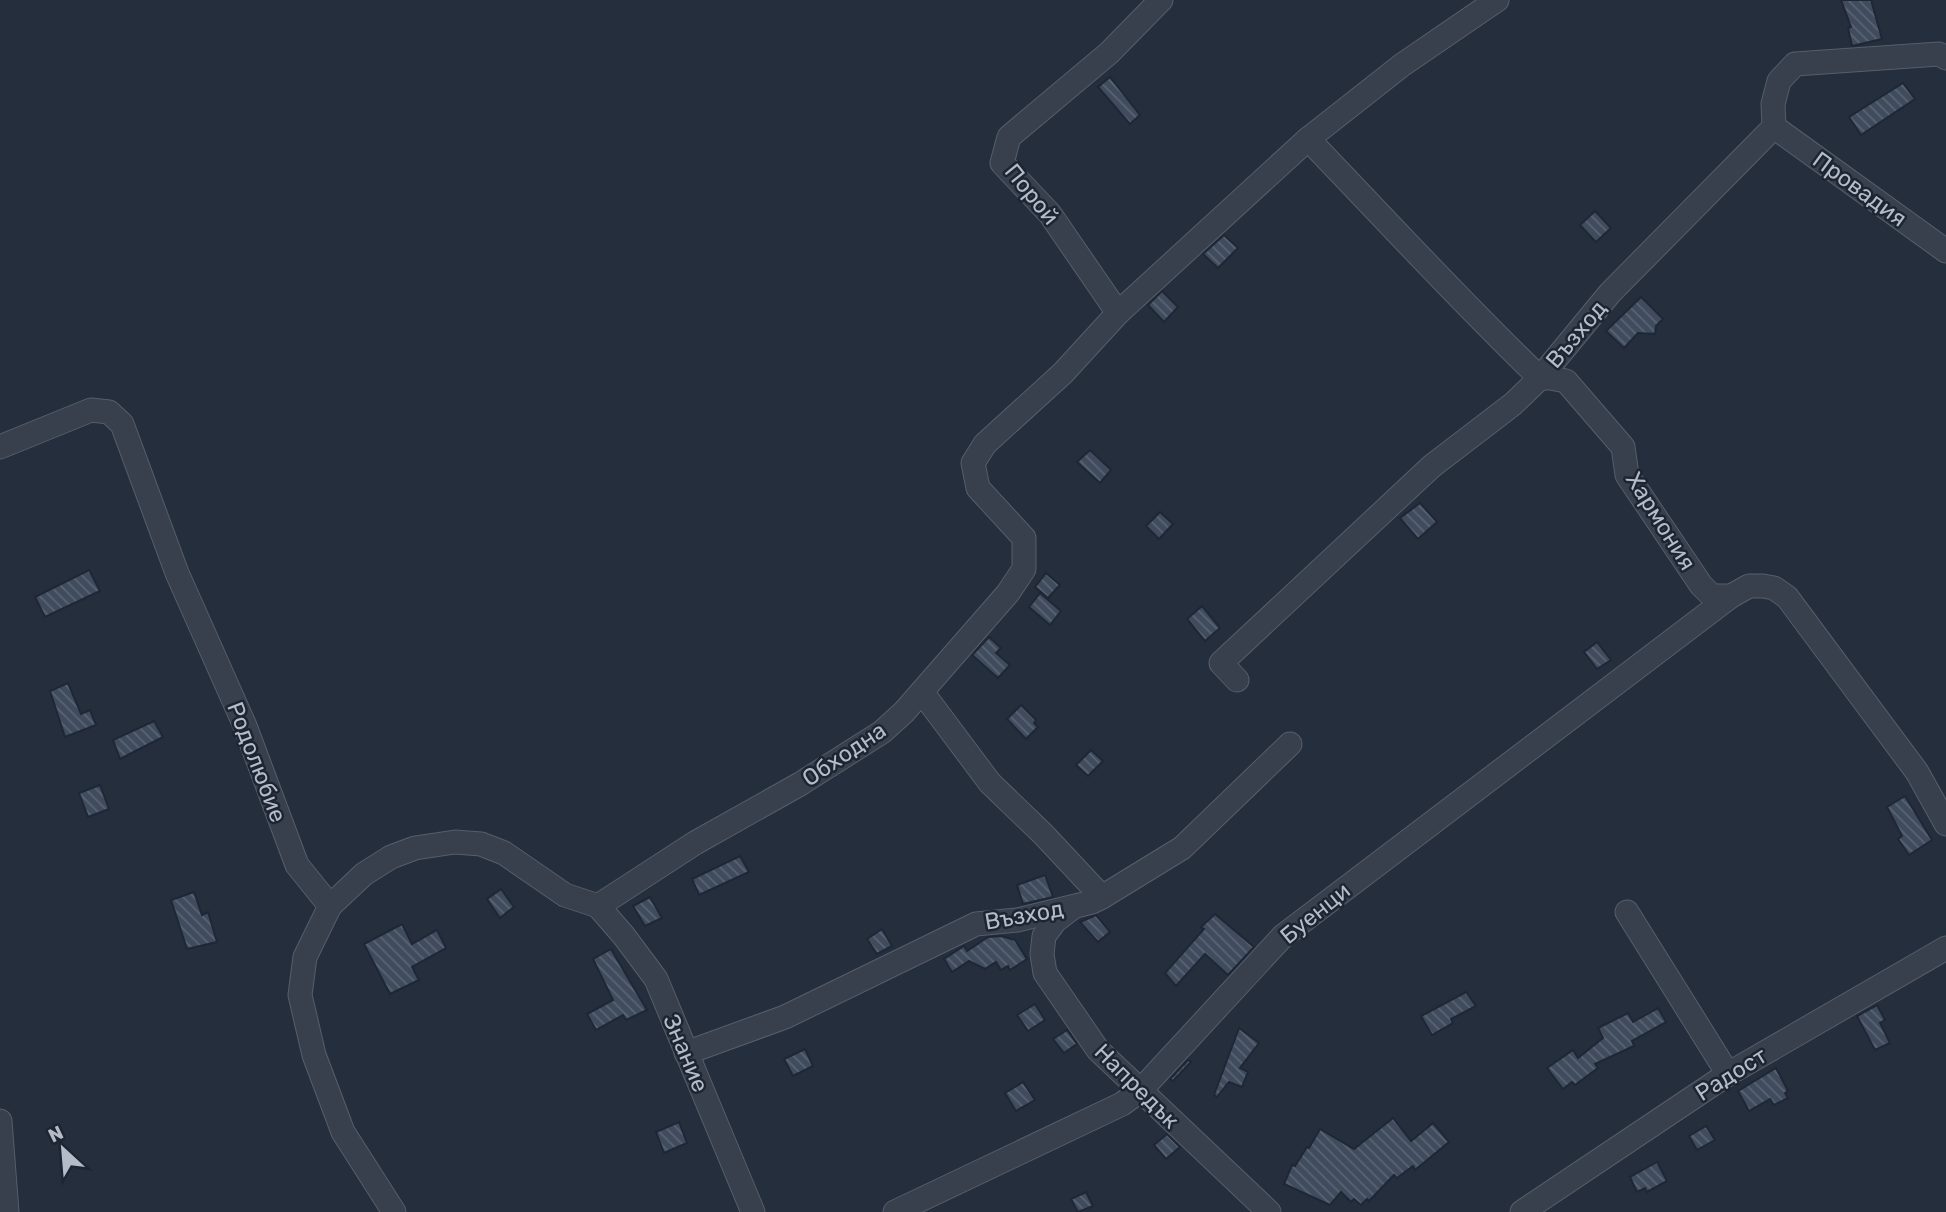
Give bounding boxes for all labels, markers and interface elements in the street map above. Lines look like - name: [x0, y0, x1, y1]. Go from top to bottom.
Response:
- street label: Провадия: [1808, 146, 1912, 232]
- street label: Порой: [999, 158, 1065, 230]
- street label: Възход: [1540, 294, 1612, 374]
- street label: Хармония: [1620, 467, 1702, 575]
- street label: Родолюбие: [221, 698, 293, 826]
- street label: Обходна: [797, 716, 891, 792]
- street label: Буенци: [1274, 876, 1356, 950]
- street label: Възход: [982, 894, 1066, 936]
- street label: Знание: [657, 1010, 715, 1096]
- street label: Напредък: [1089, 1038, 1185, 1134]
- street label: Радост: [1690, 1041, 1772, 1107]
- north arrow: [28, 1114, 98, 1184]
- text: N: [45, 1121, 67, 1148]

